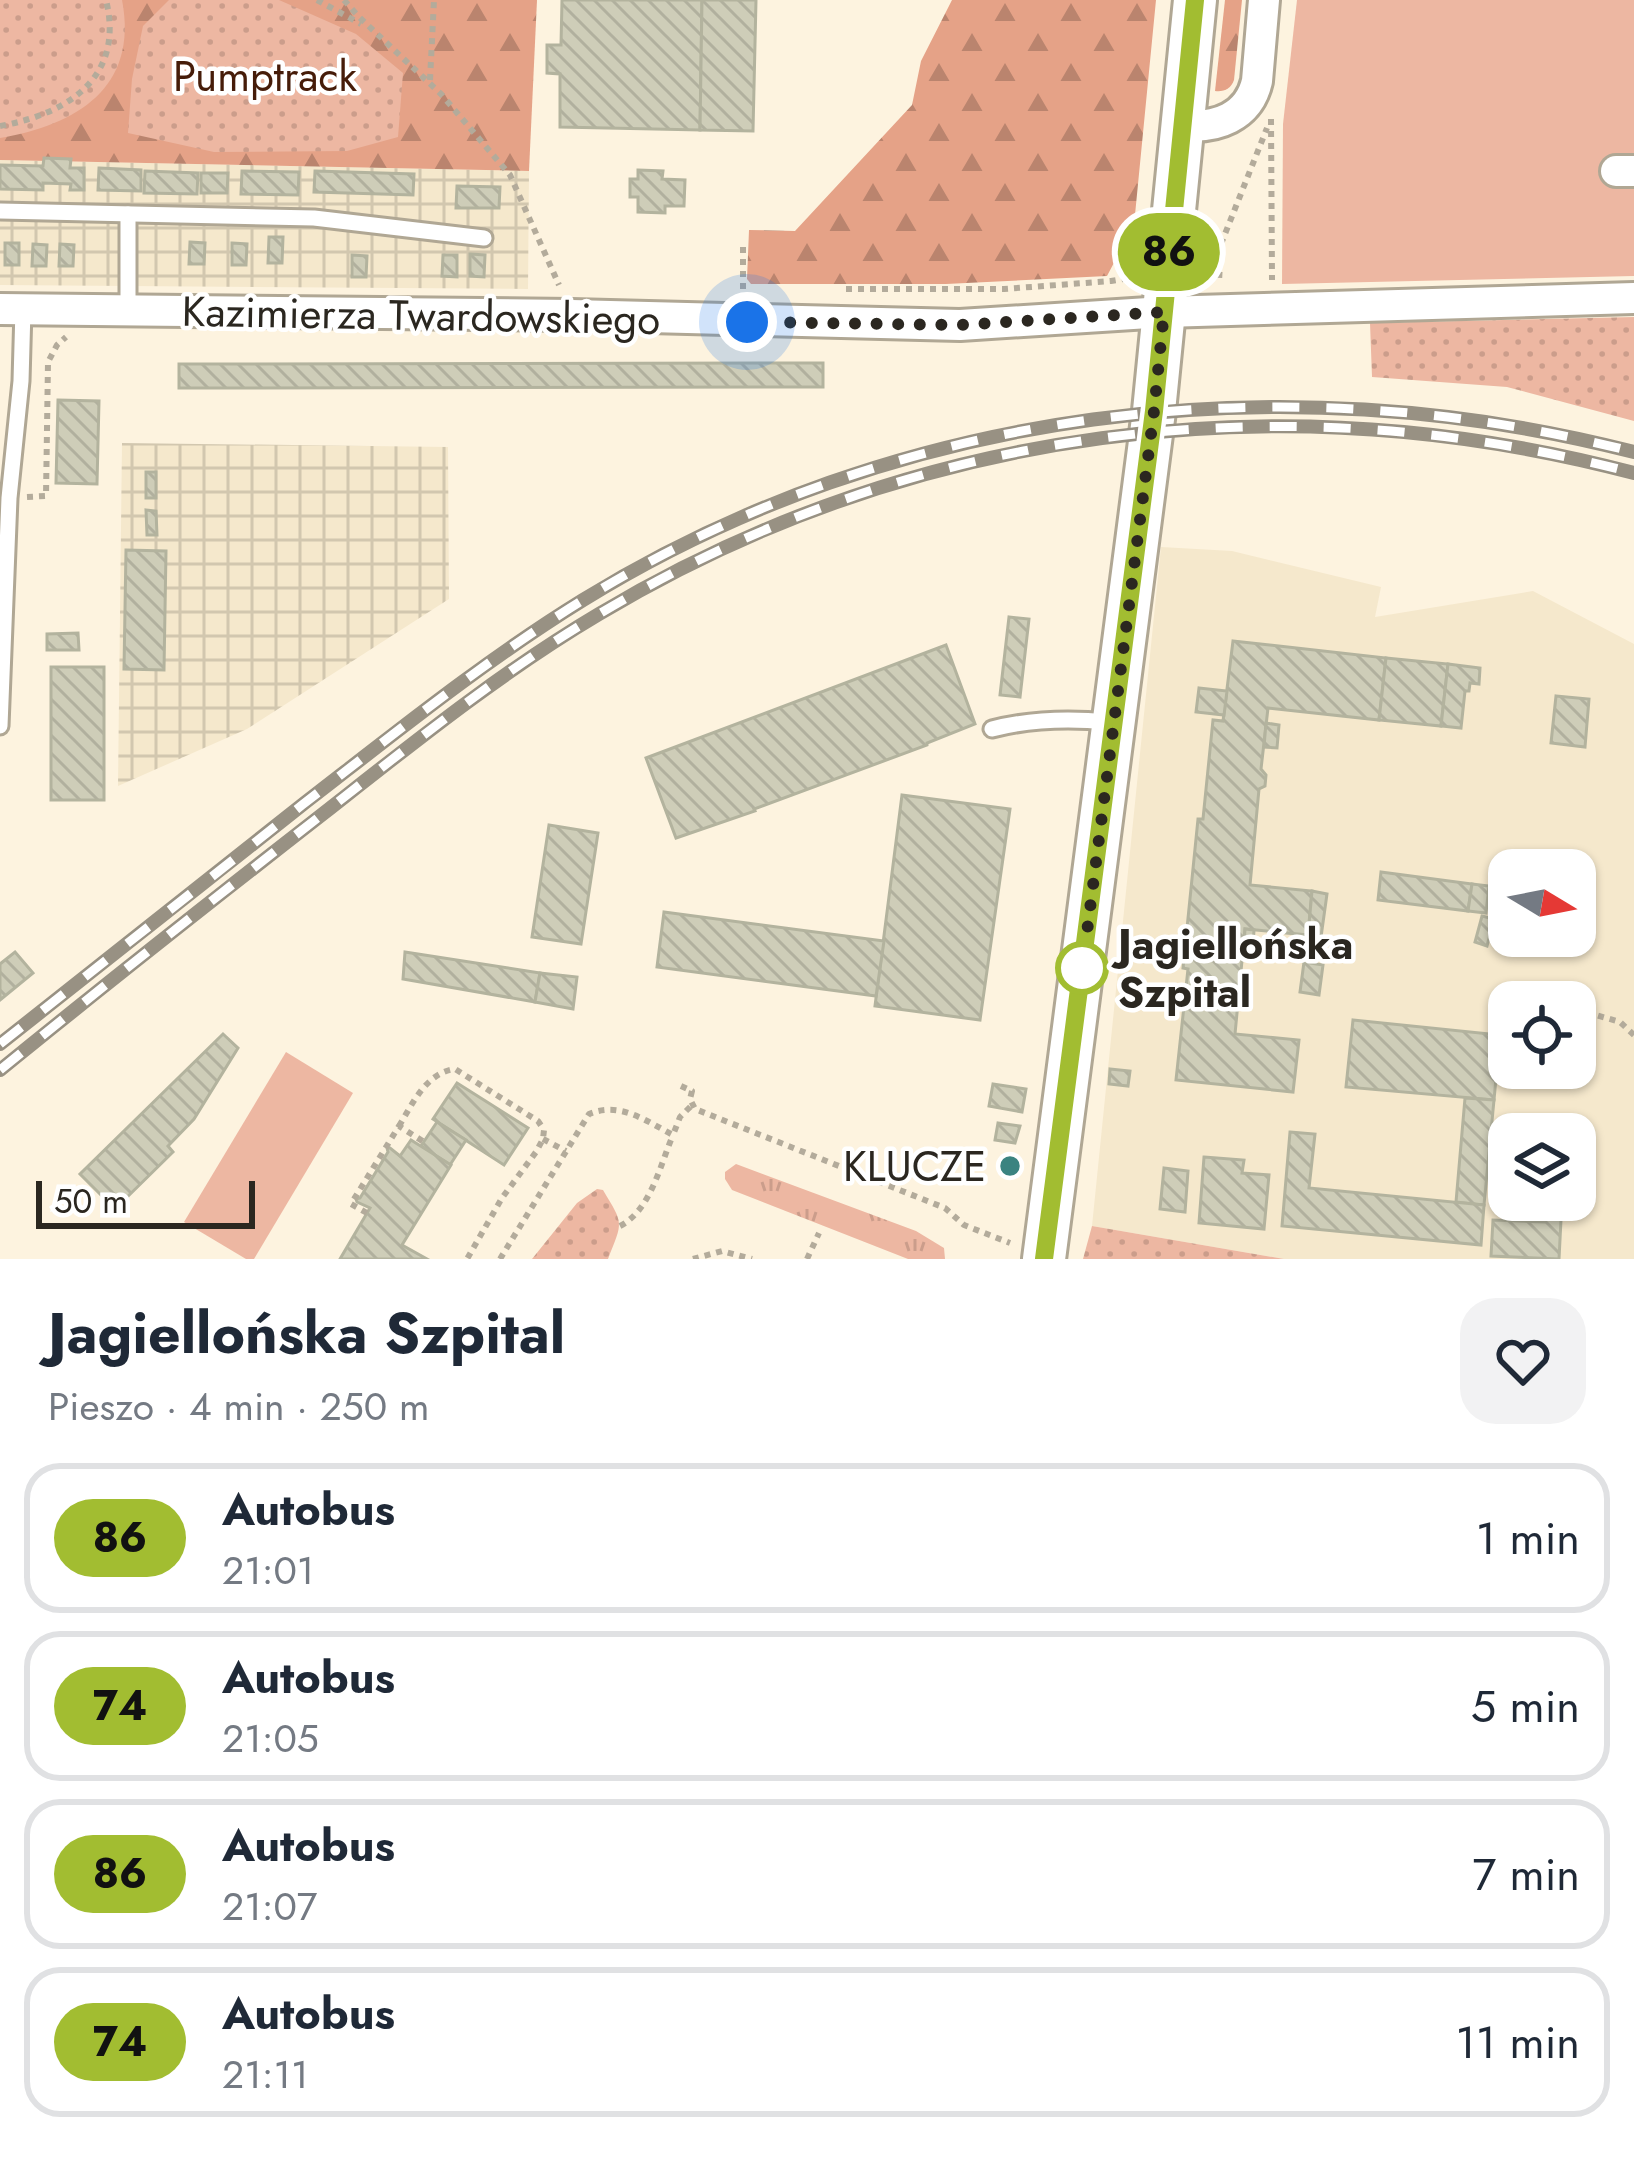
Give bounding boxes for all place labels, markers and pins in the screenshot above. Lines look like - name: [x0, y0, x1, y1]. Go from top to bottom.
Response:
- place label: Jagiellońska Szpital: [1111, 914, 1353, 1023]
- marker: Jagiellońska Szpital: [1057, 943, 1107, 993]
- place label: KLUCZE: [843, 1136, 986, 1197]
- marker: KLUCZE: [997, 1153, 1023, 1179]

